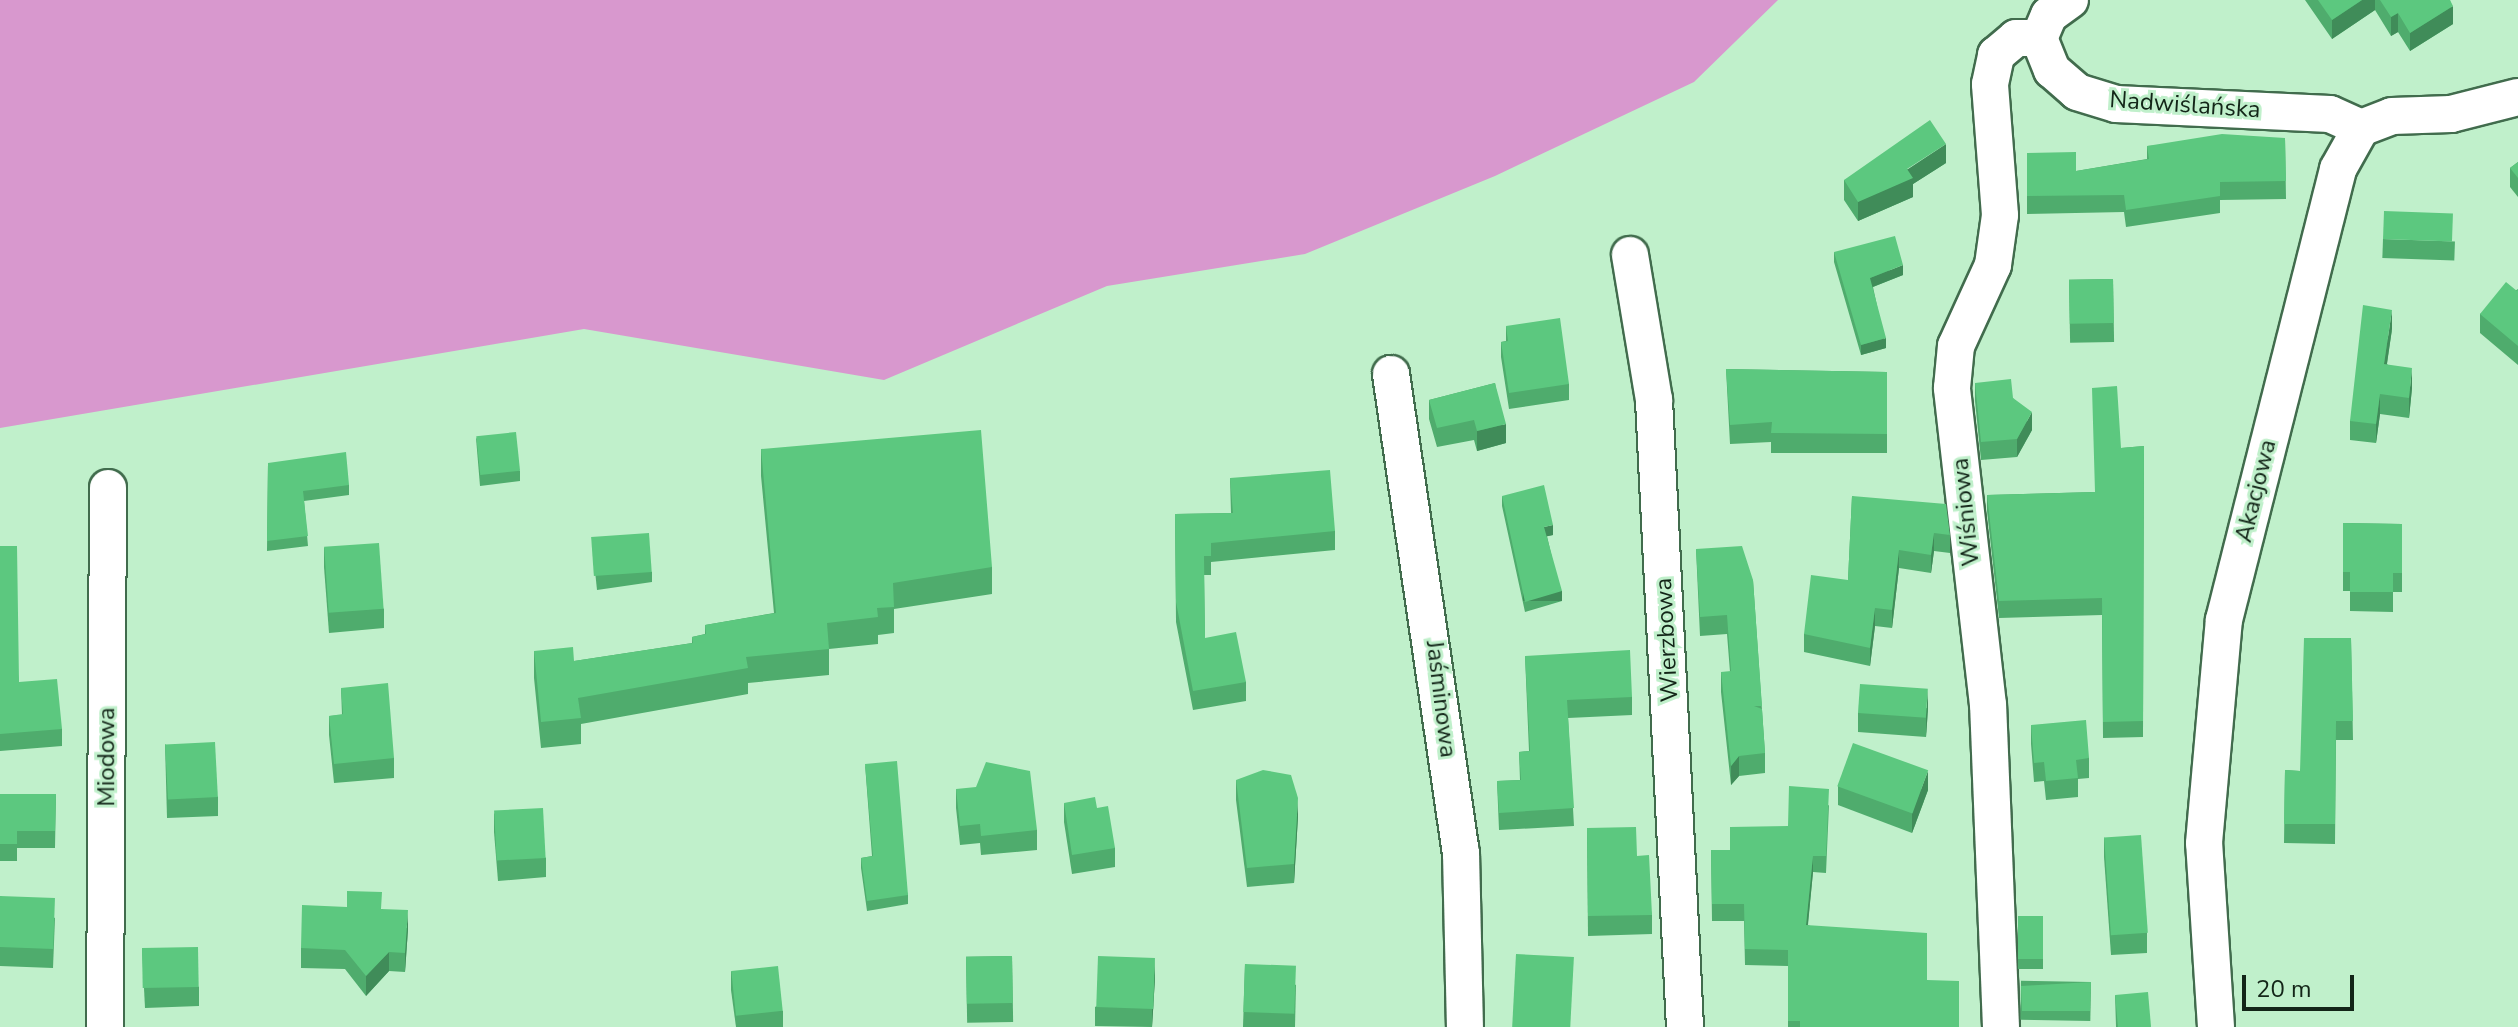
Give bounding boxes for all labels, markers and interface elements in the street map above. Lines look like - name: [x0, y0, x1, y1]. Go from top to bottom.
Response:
- street label: Nadwiślańska: [2108, 85, 2262, 125]
- street label: Akacjowa: [2229, 437, 2283, 545]
- street label: Wiśniowa: [1946, 457, 1986, 567]
- street label: Wierzbowa: [1649, 577, 1685, 703]
- street label: Jaśminowa: [1420, 639, 1462, 759]
- street label: Miodowa: [93, 707, 121, 807]
- scale bar: [2246, 959, 2358, 1009]
- text: 20 m: [2256, 973, 2312, 1005]

